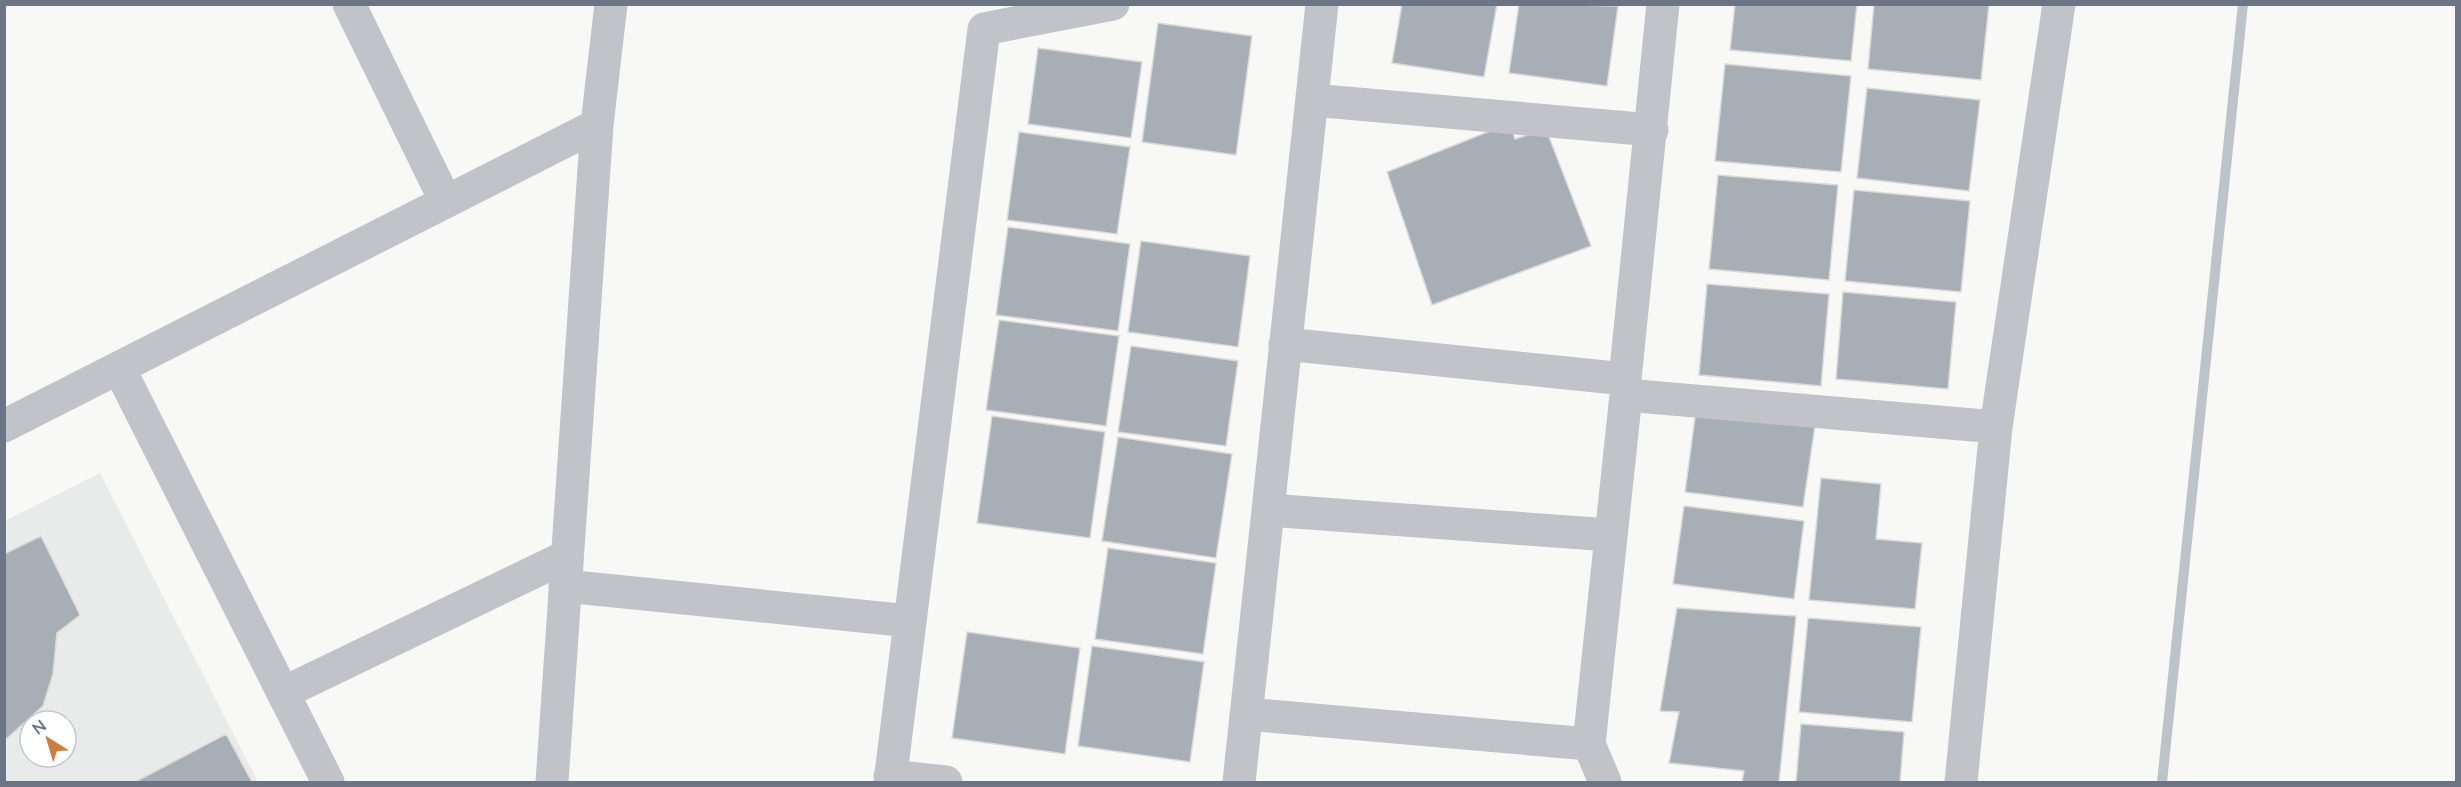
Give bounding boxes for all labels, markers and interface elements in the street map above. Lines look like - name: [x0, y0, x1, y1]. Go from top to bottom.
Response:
- north arrow: [18, 709, 78, 769]
- text: N: [28, 715, 49, 738]

